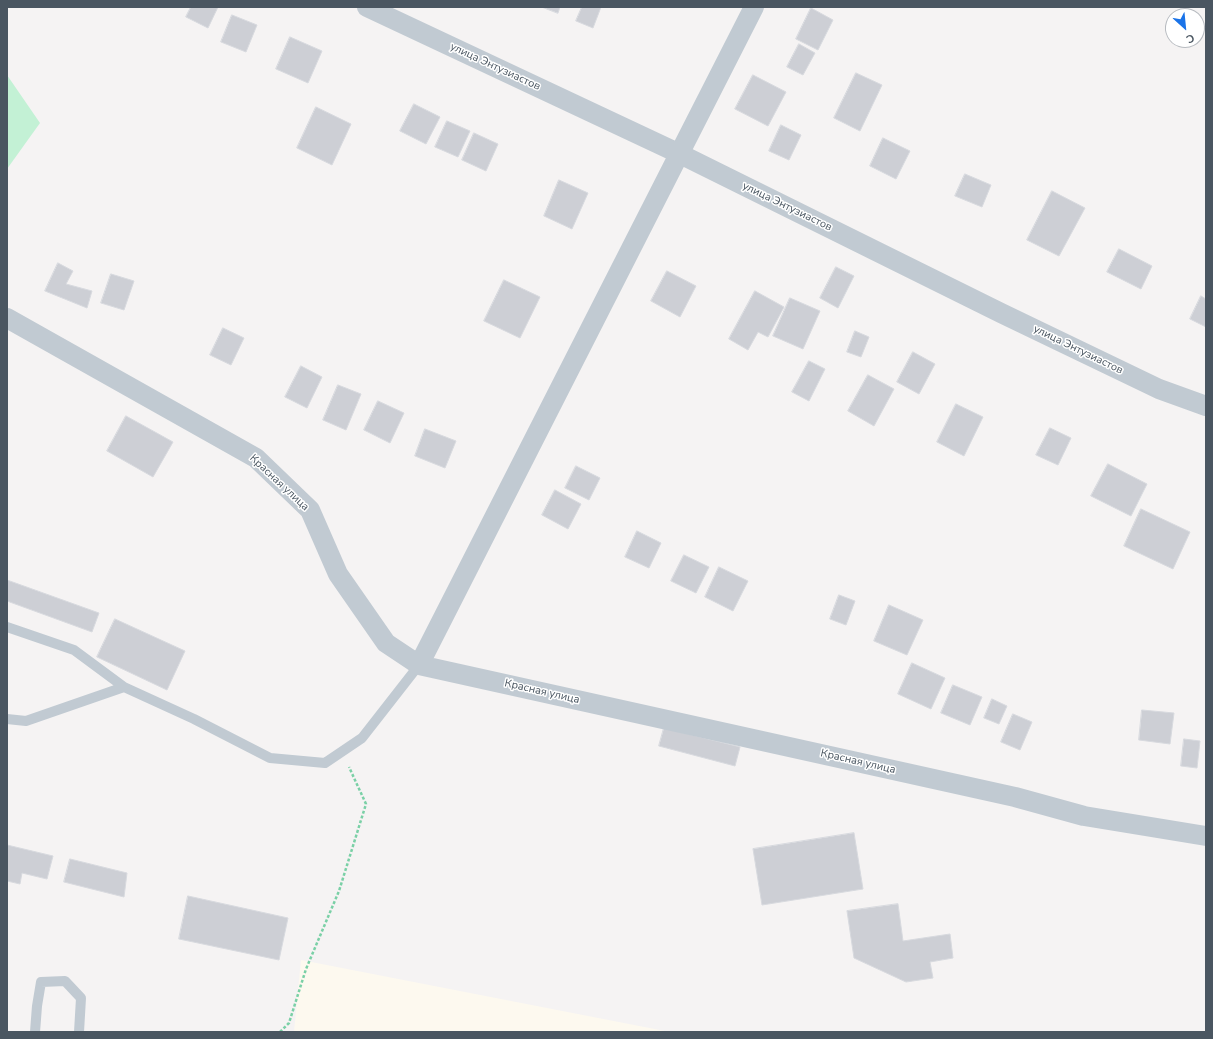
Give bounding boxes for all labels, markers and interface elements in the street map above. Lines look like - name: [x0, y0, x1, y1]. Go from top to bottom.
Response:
- north arrow: [1165, 8, 1205, 48]
- text: С: [1183, 30, 1197, 47]
- street label: улица Энтузиастов: [448, 40, 542, 94]
- street label: улица Энтузиастов: [740, 180, 834, 234]
- street label: улица Энтузиастов: [1031, 323, 1125, 377]
- street label: Красная улица: [247, 452, 311, 514]
- street label: Красная улица: [503, 677, 581, 707]
- street label: Красная улица: [819, 747, 897, 777]

